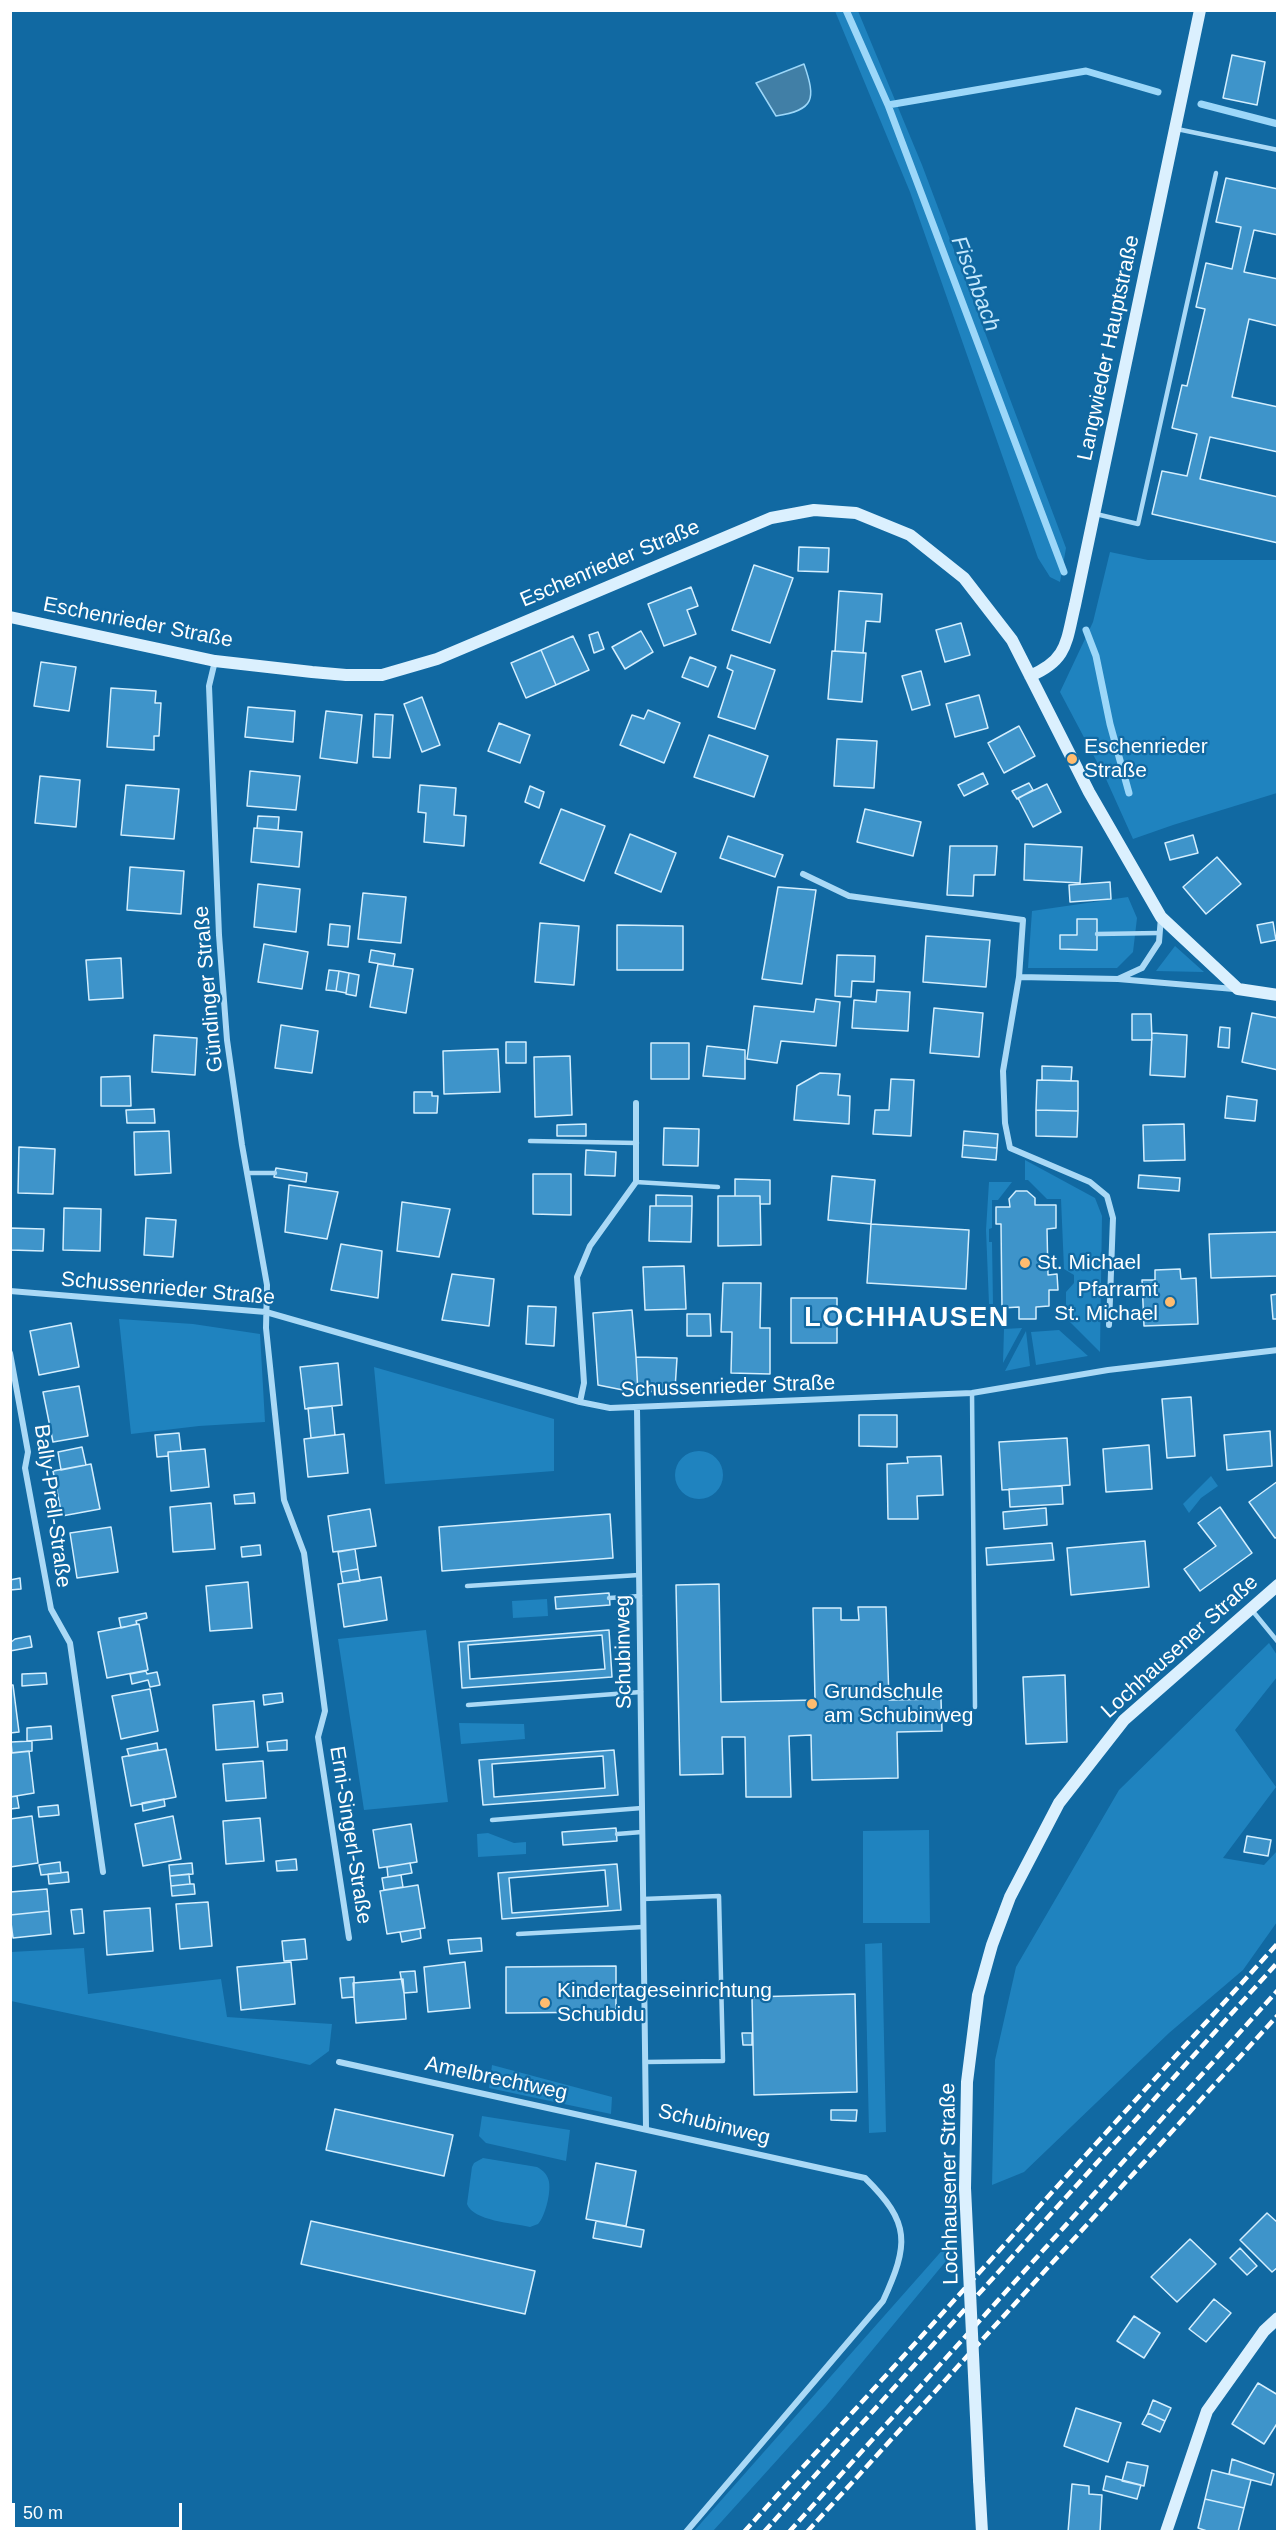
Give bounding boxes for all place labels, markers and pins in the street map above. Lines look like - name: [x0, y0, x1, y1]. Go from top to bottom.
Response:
- place label: Eschenrieder Straße: [1084, 734, 1208, 784]
- marker: Eschenrieder Straße: [1065, 752, 1079, 766]
- place label: St. Michael: [1037, 1250, 1141, 1276]
- marker: St. Michael: [1018, 1256, 1032, 1270]
- place label: Pfarramt St. Michael: [1054, 1277, 1158, 1327]
- marker: Pfarramt St. Michael: [1163, 1295, 1177, 1309]
- place label: Grundschule am Schubinweg: [824, 1679, 973, 1729]
- marker: Grundschule am Schubinweg: [805, 1697, 819, 1711]
- place label: Kindertageseinrichtung Schubidu: [557, 1978, 772, 2028]
- marker: Kindertageseinrichtung Schubidu: [538, 1996, 552, 2010]

